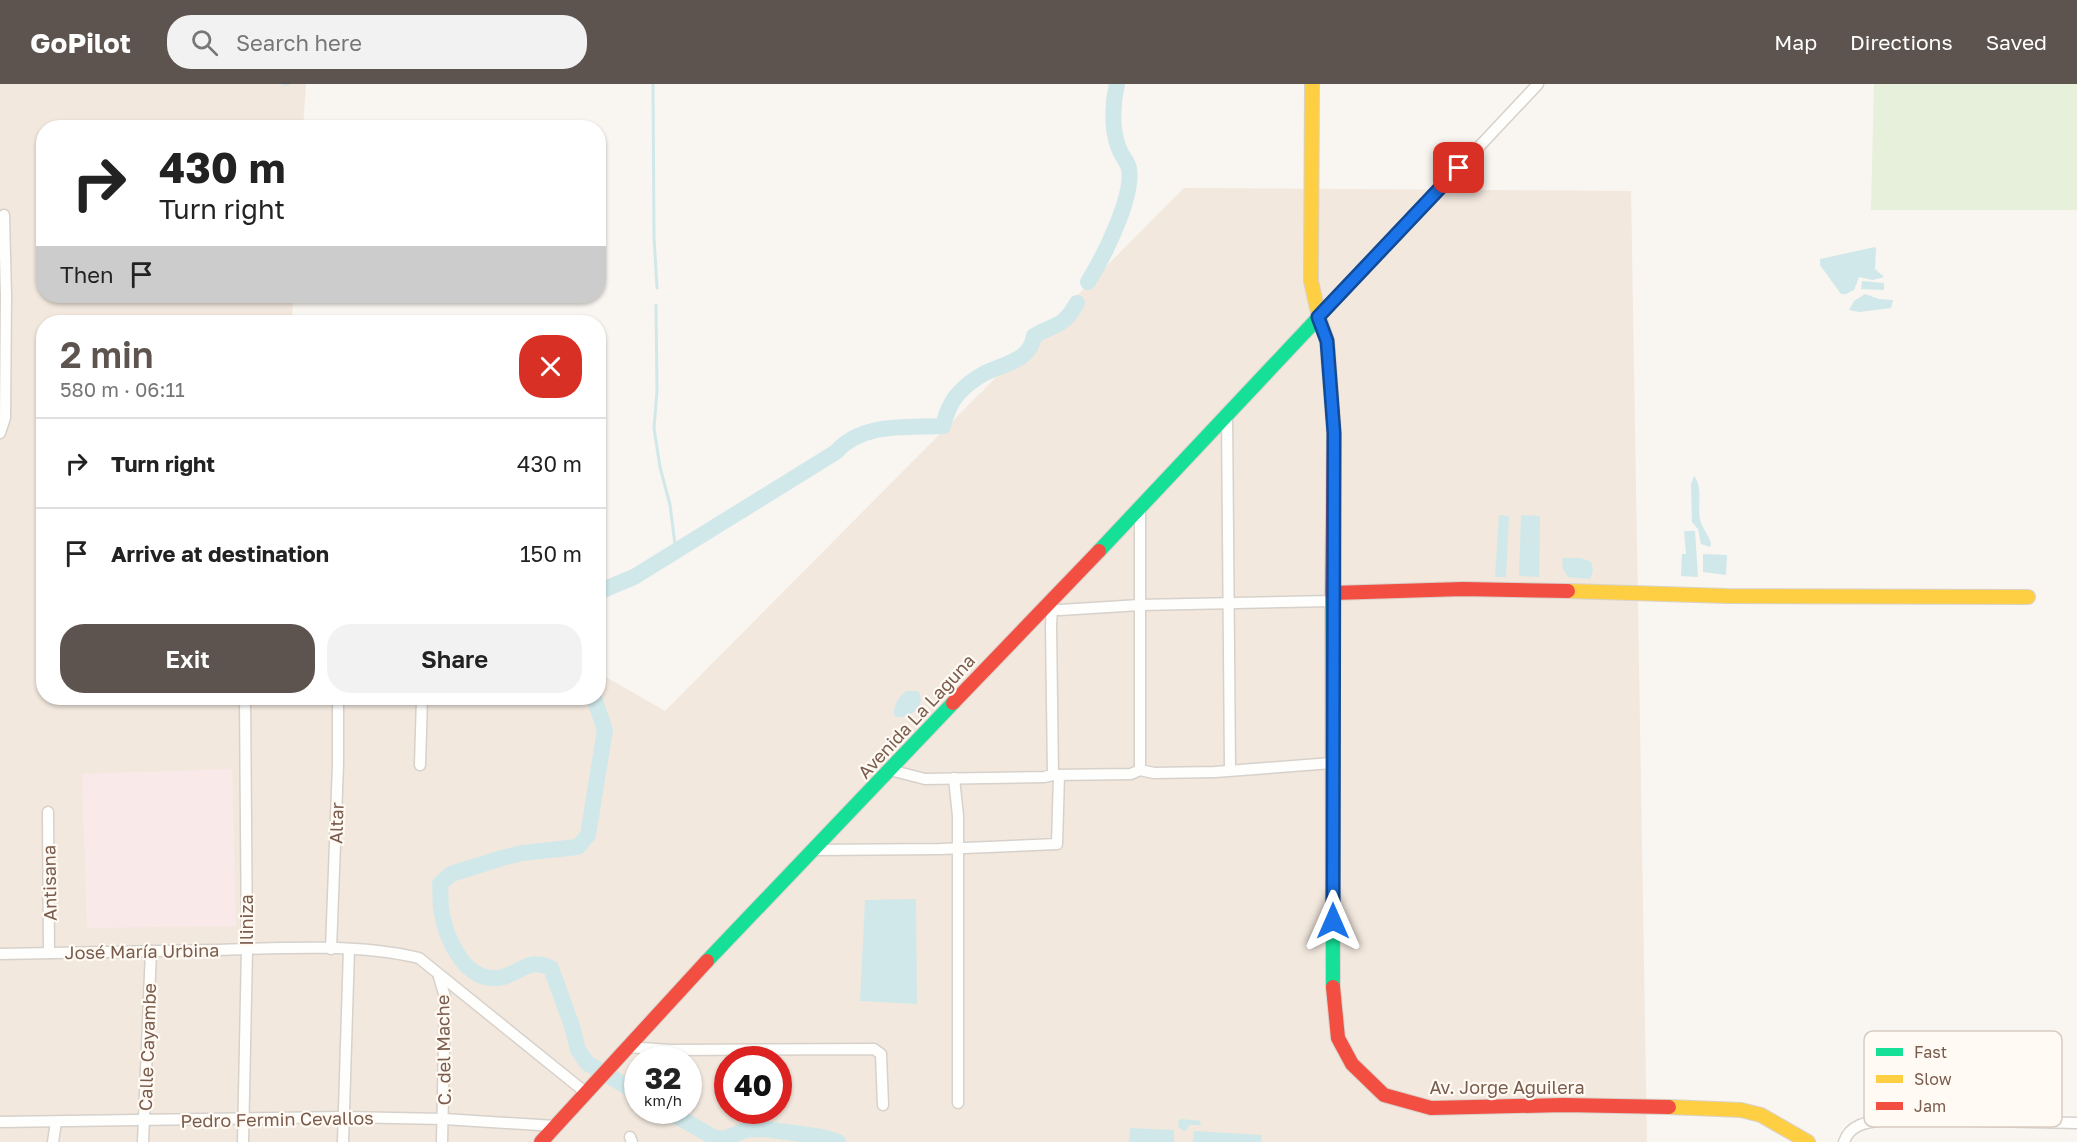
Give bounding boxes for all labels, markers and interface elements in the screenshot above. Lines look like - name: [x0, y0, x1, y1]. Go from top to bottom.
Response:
- search box: [167, 15, 587, 69]
- text: GoPilot: [30, 26, 131, 59]
- icon: search: [188, 26, 221, 59]
- text: Search here: [236, 29, 362, 56]
- text: Map: [1774, 29, 1817, 55]
- text: Directions: [1850, 29, 1953, 55]
- text: Saved: [1986, 29, 2047, 55]
- text: 430 m: [159, 142, 285, 192]
- pin: [1433, 142, 1484, 193]
- icon: right: [60, 144, 138, 222]
- icon: arrive: [1442, 151, 1475, 184]
- text: Turn right: [159, 193, 285, 225]
- icon: arrive: [125, 258, 158, 291]
- text: Then: [60, 261, 113, 288]
- text: 2 min: [60, 333, 154, 376]
- button: close: [519, 335, 582, 398]
- text: 580 m · 06:11: [60, 377, 185, 401]
- icon: right: [60, 447, 93, 480]
- text: Turn right: [111, 450, 215, 477]
- text: 430 m: [517, 450, 582, 477]
- icon: arrive: [60, 537, 93, 570]
- text: Arrive at destination: [111, 540, 329, 567]
- text: 150 m: [520, 540, 582, 567]
- button: Exit: [60, 624, 315, 693]
- button: Share: [327, 624, 582, 693]
- street label: Avenida La Laguna: [853, 649, 979, 783]
- street label: Altar: [324, 802, 348, 844]
- street label: Antisana: [37, 845, 61, 921]
- position arrow: [1301, 889, 1365, 953]
- street label: Iliniza: [235, 894, 257, 946]
- street label: José María Urbina: [64, 939, 220, 963]
- street label: Calle Cayambe: [134, 983, 160, 1111]
- street label: C. del Mache: [431, 995, 455, 1105]
- legend: [1864, 1031, 2062, 1127]
- text: Fast: [1914, 1042, 1947, 1062]
- speed limit sign: 40: [714, 1046, 792, 1124]
- text: 32: [645, 1060, 681, 1096]
- text: Slow: [1914, 1069, 1952, 1089]
- street label: Av. Jorge Aguilera: [1429, 1076, 1585, 1098]
- text: km/h: [644, 1091, 682, 1109]
- text: Jam: [1914, 1096, 1946, 1116]
- street label: Pedro Fermin Cevallos: [180, 1106, 374, 1132]

